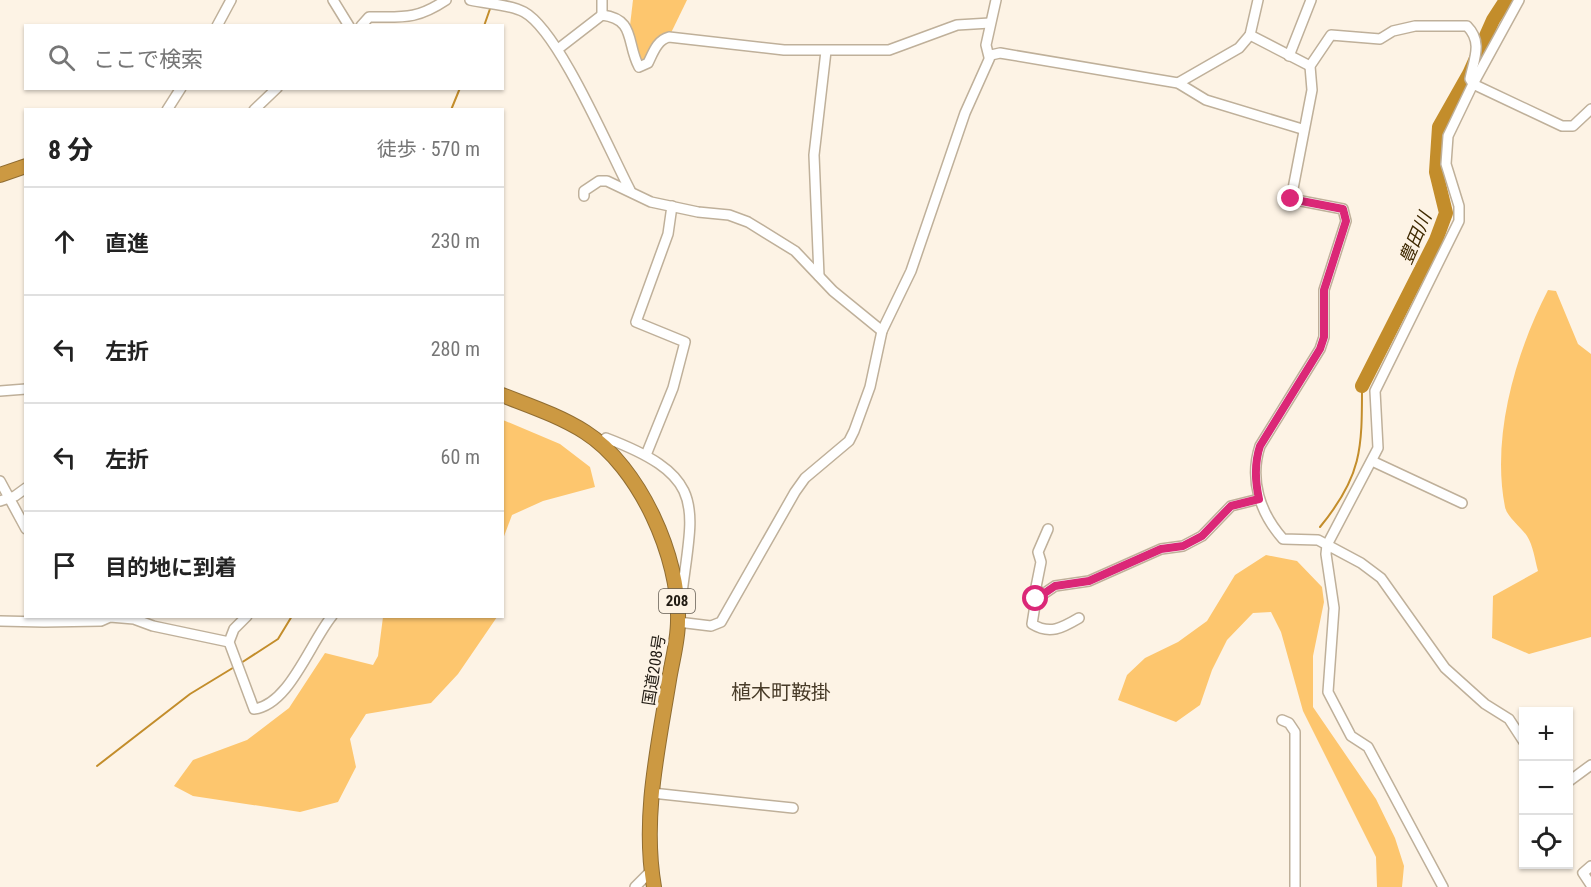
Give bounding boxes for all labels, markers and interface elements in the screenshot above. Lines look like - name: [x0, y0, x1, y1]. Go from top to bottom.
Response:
- search box: [24, 24, 504, 90]
- icon: search: [45, 41, 78, 74]
- text: ここで検索: [93, 47, 203, 72]
- text: 8 分: [48, 135, 93, 165]
- text: 徒歩 · 570 m: [377, 137, 480, 161]
- route end: [1277, 185, 1303, 211]
- water label: 豊田川: [1395, 207, 1436, 267]
- icon: ahead: [48, 225, 81, 258]
- text: 230 m: [431, 229, 480, 253]
- text: 直進: [105, 231, 149, 256]
- icon: left: [48, 333, 81, 366]
- text: 280 m: [431, 337, 480, 361]
- text: 左折: [105, 339, 149, 364]
- icon: left: [48, 441, 81, 474]
- text: 60 m: [441, 445, 480, 469]
- text: 左折: [105, 447, 149, 472]
- icon: arrive: [48, 549, 81, 582]
- text: 目的地に到着: [105, 555, 237, 580]
- route start: [1022, 585, 1048, 611]
- road number: 208: [659, 589, 695, 613]
- street label: 国道208号: [639, 633, 669, 707]
- district label: 植木町鞍掛: [731, 680, 831, 704]
- map controls: [1519, 707, 1573, 869]
- button: +: [1519, 707, 1573, 761]
- button: −: [1519, 761, 1573, 815]
- button: locate: [1519, 815, 1573, 869]

